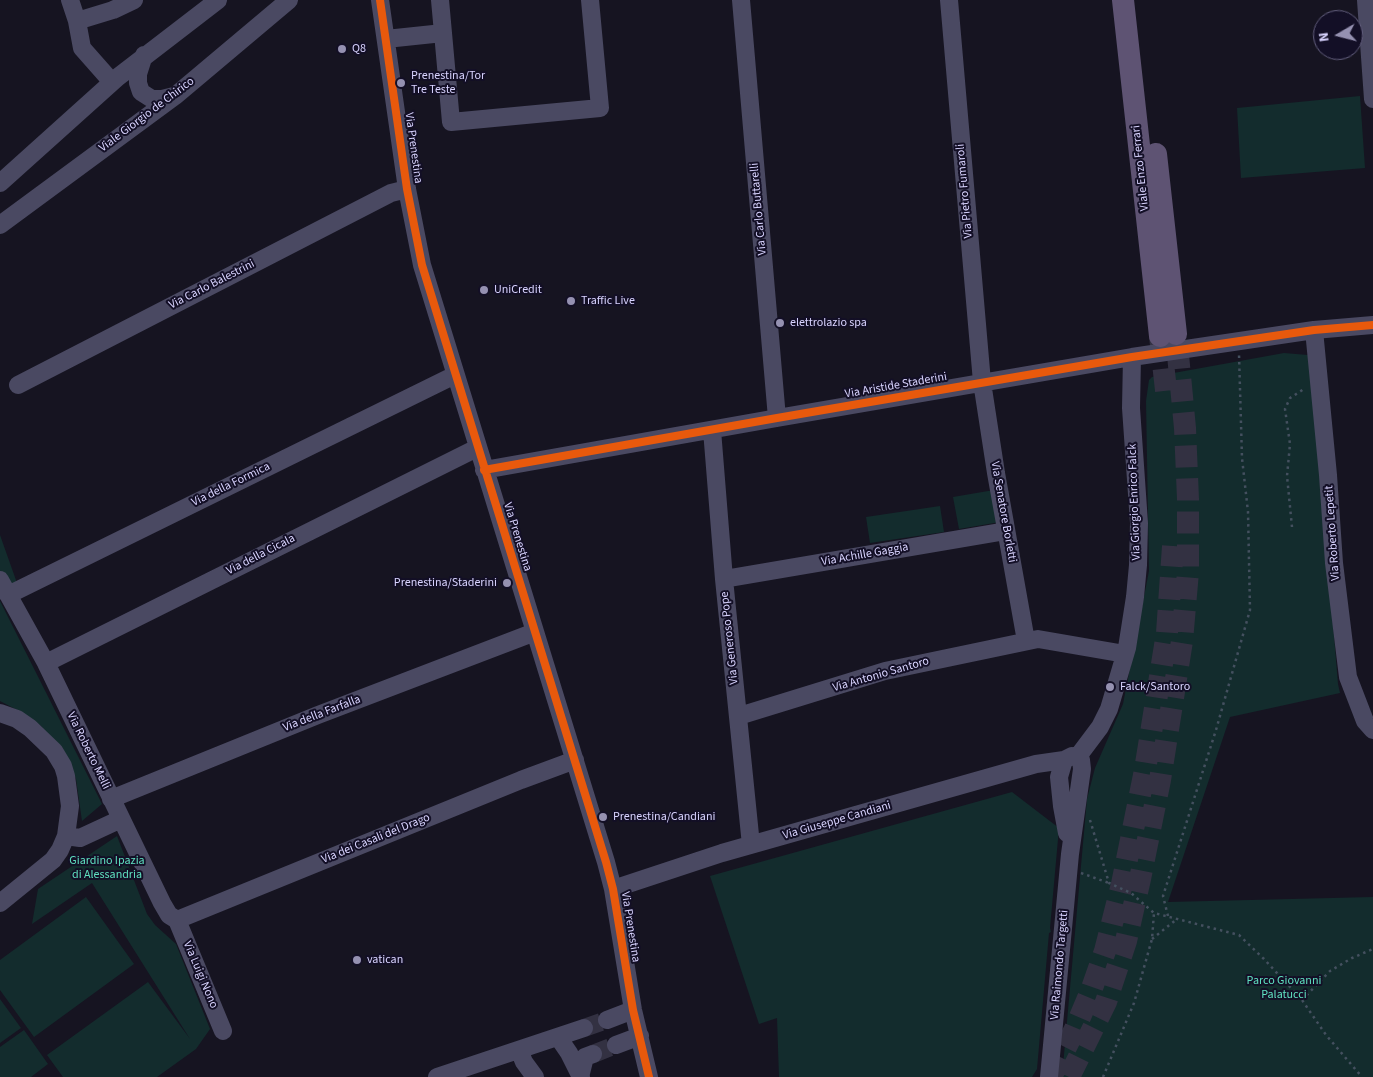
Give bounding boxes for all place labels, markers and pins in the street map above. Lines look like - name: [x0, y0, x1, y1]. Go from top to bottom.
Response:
- place label: Q8: [352, 42, 366, 56]
- marker: Q8: [336, 43, 348, 55]
- place label: Prenestina/Tor Tre Teste: [411, 69, 485, 97]
- marker: Prenestina/Tor Tre Teste: [395, 77, 407, 89]
- place label: UniCredit: [494, 283, 542, 297]
- marker: UniCredit: [478, 284, 490, 296]
- place label: Traffic Live: [581, 294, 635, 308]
- marker: Traffic Live: [565, 295, 577, 307]
- place label: elettrolazio spa: [790, 316, 867, 330]
- marker: elettrolazio spa: [774, 317, 786, 329]
- place label: Prenestina/Staderini: [394, 576, 497, 590]
- marker: Prenestina/Staderini: [501, 577, 513, 589]
- place label: Falck/Santoro: [1120, 680, 1190, 694]
- marker: Falck/Santoro: [1104, 681, 1116, 693]
- place label: Prenestina/Candiani: [613, 810, 715, 824]
- marker: Prenestina/Candiani: [597, 811, 609, 823]
- place label: vatican: [367, 953, 403, 967]
- marker: vatican: [351, 954, 363, 966]

